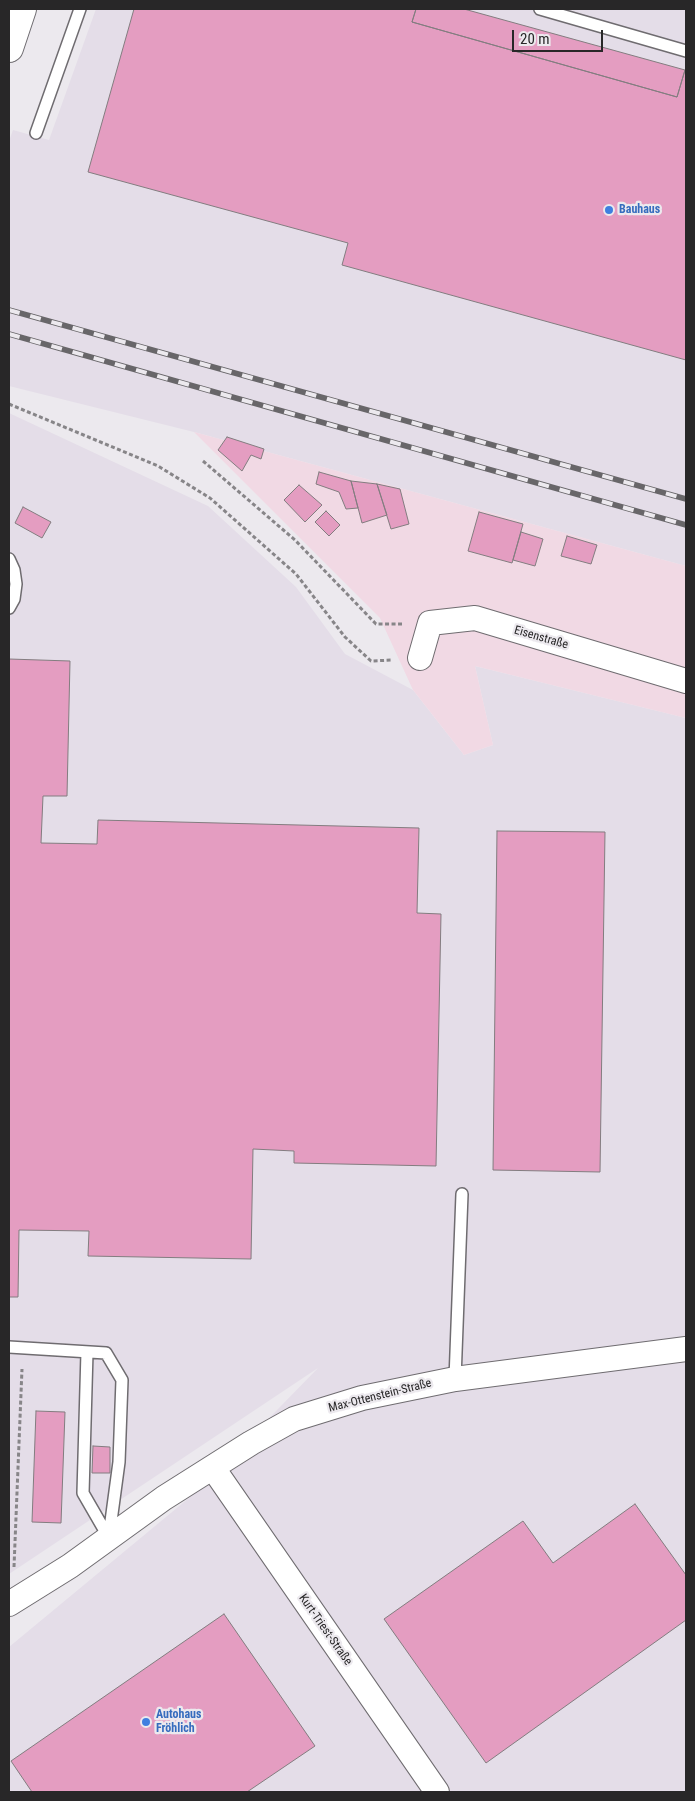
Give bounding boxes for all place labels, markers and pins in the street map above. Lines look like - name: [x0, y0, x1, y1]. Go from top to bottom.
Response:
- place label: Bauhaus: [619, 203, 660, 217]
- marker: Bauhaus: [603, 204, 615, 216]
- place label: Autohaus Fröhlich: [156, 1708, 201, 1736]
- marker: Autohaus Fröhlich: [140, 1716, 152, 1728]

